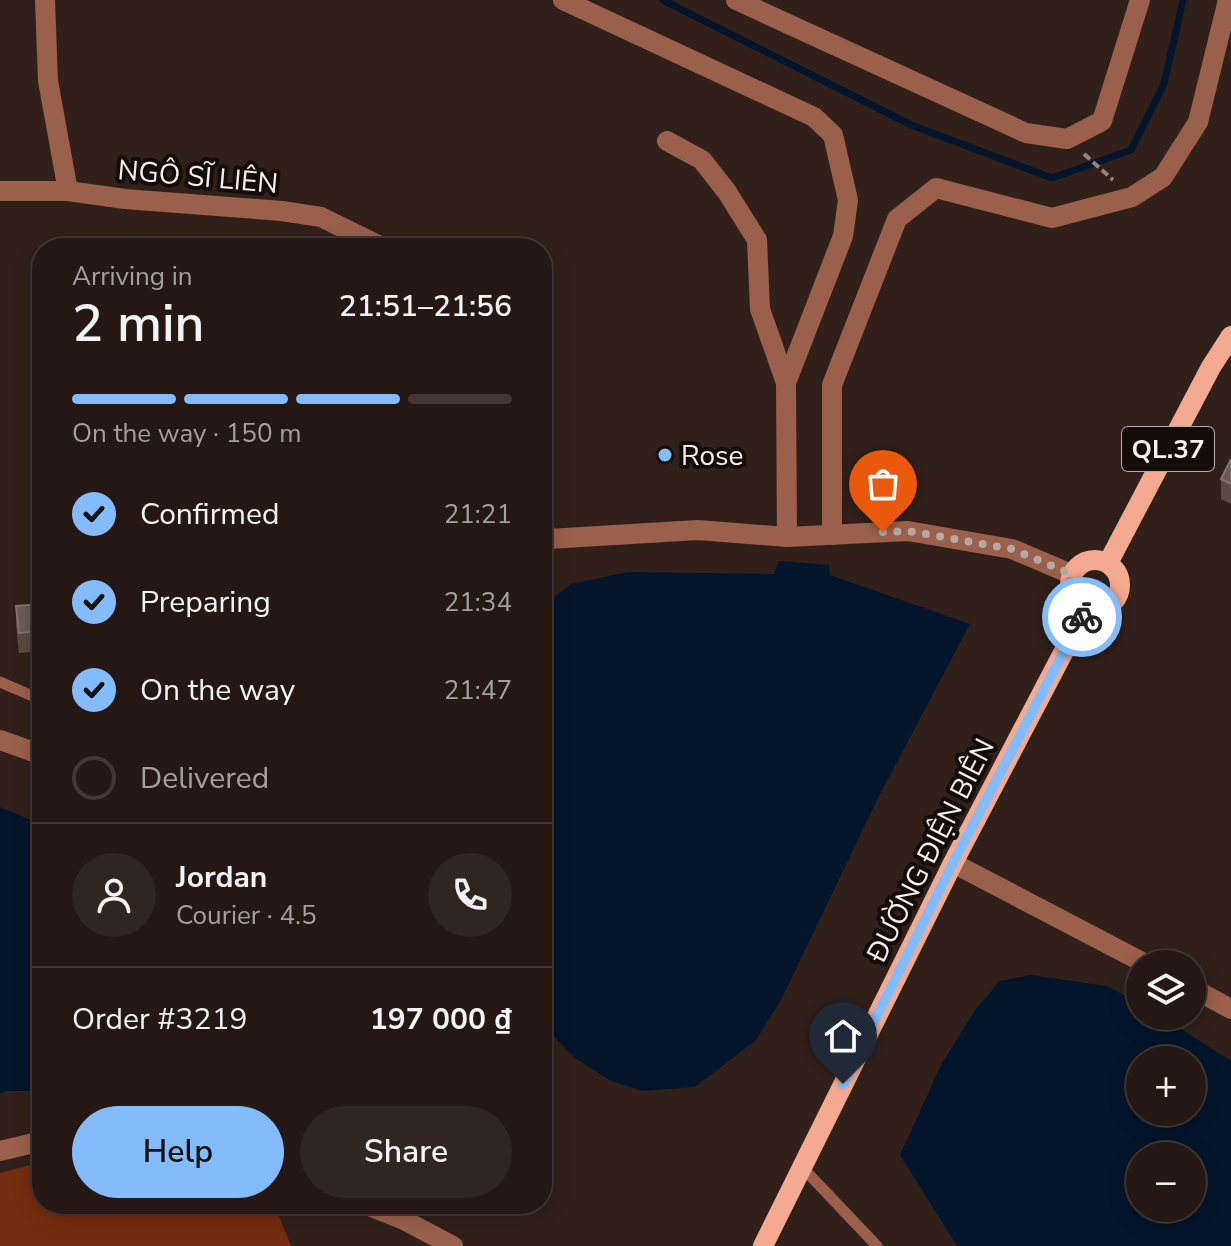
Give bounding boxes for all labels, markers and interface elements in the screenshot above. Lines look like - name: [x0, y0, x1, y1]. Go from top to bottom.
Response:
- street label: NGÔ SĨ LIÊN: [116, 151, 280, 203]
- text: Arriving in: [72, 259, 193, 294]
- text: 21:51–21:56: [339, 286, 512, 327]
- text: 2 min: [72, 288, 205, 359]
- text: On the way · 150 m: [72, 416, 301, 451]
- road number: QL.37: [1122, 427, 1214, 471]
- place label: Rose: [681, 437, 743, 475]
- marker: Rose: [656, 446, 674, 464]
- pin: [849, 450, 917, 532]
- icon: bag: [861, 462, 905, 506]
- icon: check: [72, 492, 116, 536]
- text: Confirmed: [140, 494, 280, 535]
- text: 21:21: [444, 497, 512, 532]
- courier: [1042, 577, 1122, 657]
- icon: check: [72, 580, 116, 624]
- text: Preparing: [140, 582, 271, 623]
- text: 21:34: [444, 585, 512, 620]
- icon: bike: [1060, 595, 1104, 639]
- icon: check: [72, 668, 116, 712]
- text: On the way: [140, 670, 295, 711]
- text: 21:47: [444, 673, 512, 708]
- street label: ĐƯỜNG ĐIỆN BIÊN: [858, 732, 1004, 970]
- text: Delivered: [140, 758, 269, 799]
- button: person: [72, 853, 156, 937]
- button: phone: [428, 853, 512, 937]
- text: Jordan: [176, 857, 267, 898]
- text: Courier · 4.5: [176, 898, 317, 933]
- map controls: [1126, 950, 1206, 1222]
- button: layers: [1126, 950, 1206, 1030]
- text: Order #3219: [72, 999, 247, 1040]
- text: 197 000 ₫: [370, 999, 512, 1040]
- pin: [809, 1002, 877, 1084]
- icon: home: [821, 1014, 865, 1058]
- button: +: [1126, 1046, 1206, 1126]
- button: Help: [72, 1106, 284, 1198]
- button: Share: [300, 1106, 512, 1198]
- button: −: [1126, 1142, 1206, 1222]

